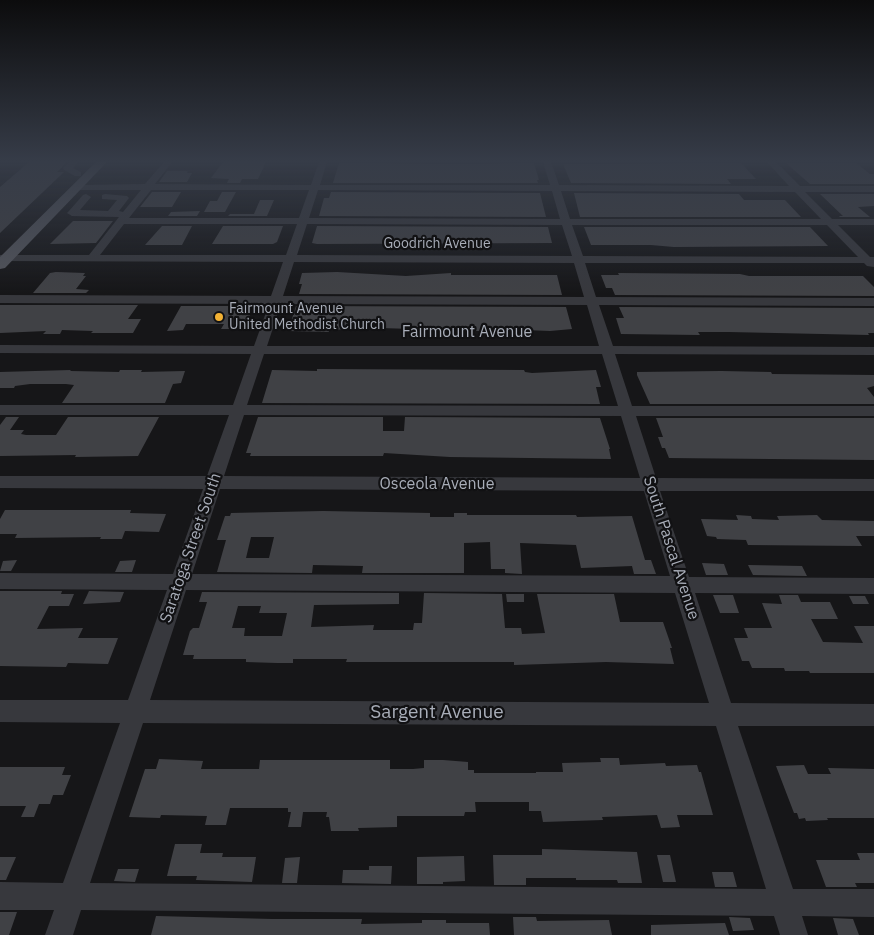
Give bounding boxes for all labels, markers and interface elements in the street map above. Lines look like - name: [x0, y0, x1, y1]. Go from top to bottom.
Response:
- street label: Goodrich Avenue: [383, 236, 491, 252]
- place label: Fairmount Avenue United Methodist Church: [229, 301, 385, 334]
- marker: Fairmount Avenue United Methodist Church: [213, 311, 225, 323]
- street label: Fairmount Avenue: [402, 322, 532, 342]
- street label: Saratoga Street South: [156, 471, 226, 625]
- street label: Osceola Avenue: [380, 474, 494, 494]
- street label: South Pascal Avenue: [639, 474, 703, 622]
- street label: Sargent Avenue: [370, 702, 504, 724]

